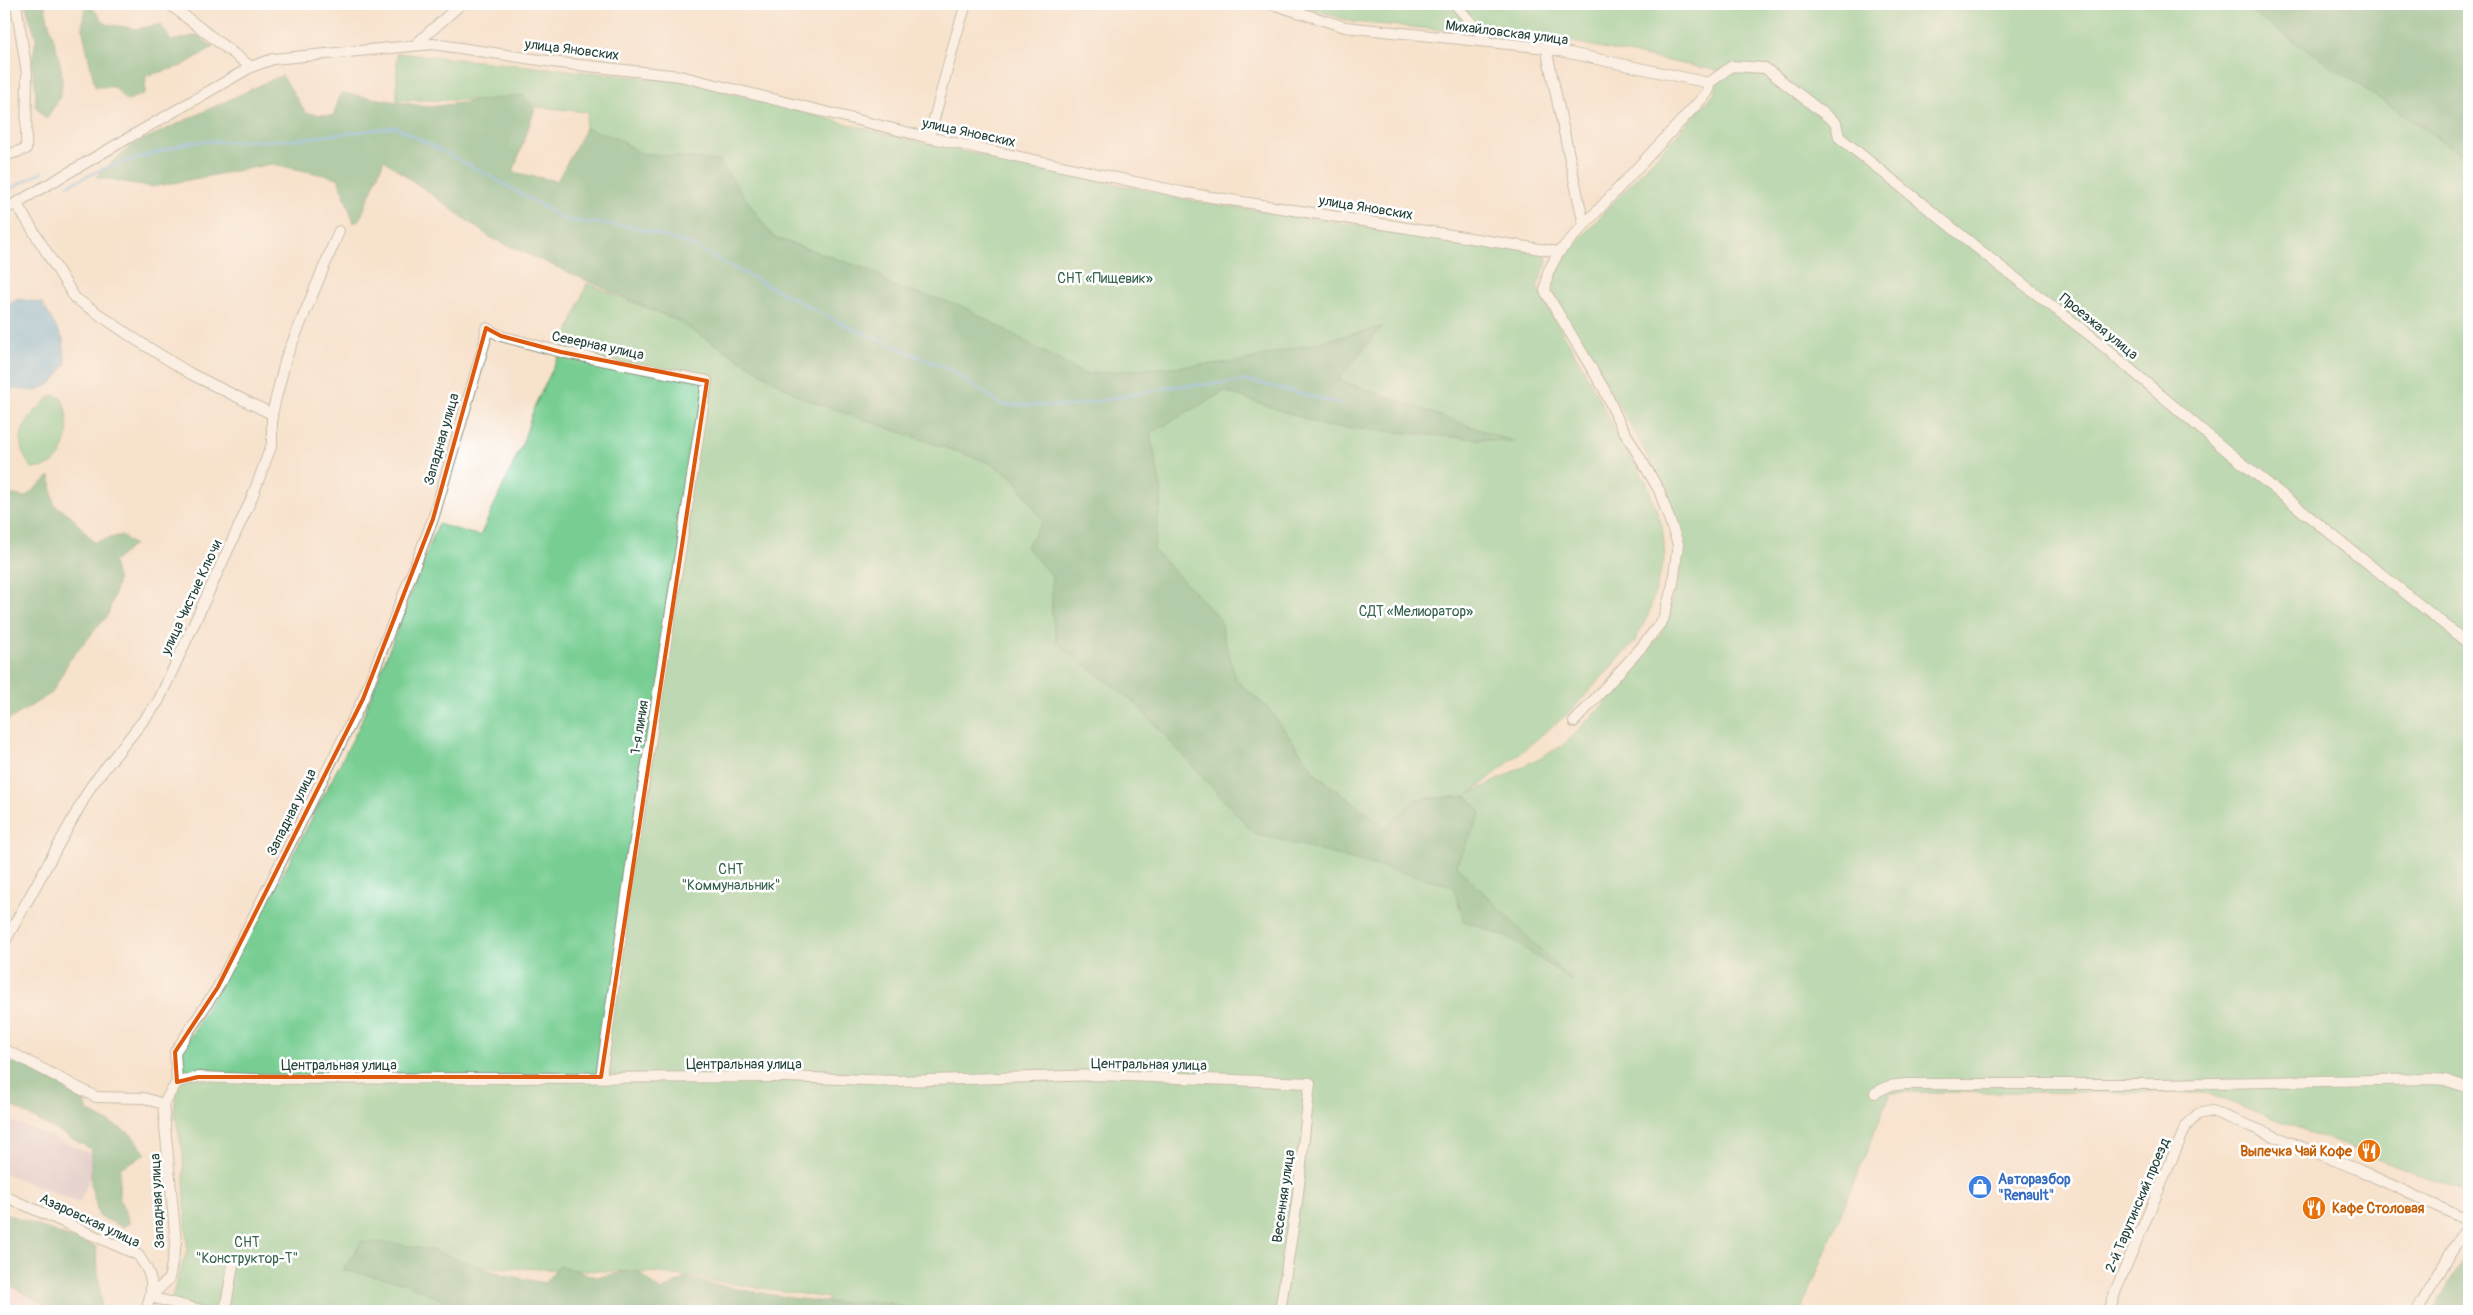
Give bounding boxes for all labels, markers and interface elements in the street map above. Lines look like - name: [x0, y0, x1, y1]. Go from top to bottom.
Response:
- street label: Михайловская улица: [1445, 17, 1569, 48]
- street label: улица Яновских: [523, 35, 620, 64]
- street label: улица Яновских: [920, 114, 1017, 151]
- street label: улица Яновских: [1317, 192, 1414, 223]
- park label: СНТ «Пищевик»: [1057, 270, 1153, 287]
- street label: Проезжая улица: [2056, 290, 2141, 363]
- street label: Северная улица: [550, 327, 646, 364]
- street label: Западная улица: [420, 391, 463, 487]
- street label: улица Чистые Ключи: [157, 537, 226, 658]
- park label: СДТ «Мелиоратор»: [1359, 603, 1473, 620]
- street label: 1-я линия: [627, 699, 652, 755]
- street label: Западная улица: [263, 766, 320, 859]
- park label: СНТ "Коммунальник": [681, 861, 781, 894]
- street label: Центральная улица: [1091, 1055, 1207, 1074]
- street label: Центральная улица: [686, 1056, 802, 1073]
- street label: Центральная улица: [281, 1057, 397, 1074]
- street label: 2-й Тарутинский проезд: [2101, 1135, 2174, 1275]
- restaurant icon: Выпечка Чай Кофе: [2356, 1138, 2382, 1164]
- place label: Выпечка Чай Кофе: [2240, 1143, 2353, 1160]
- street label: Весенняя улица: [1269, 1148, 1298, 1244]
- street label: Западная улица: [147, 1153, 168, 1249]
- place label: Авторазбор "Renault": [1998, 1171, 2071, 1204]
- shop icon: Авторазбор "Renault": [1967, 1174, 1993, 1200]
- street label: Азаровская улица: [37, 1190, 143, 1251]
- restaurant icon: Кафе Столовая: [2301, 1195, 2327, 1221]
- place label: Кафе Столовая: [2332, 1200, 2425, 1217]
- park label: СНТ "Конструктор-Т": [196, 1234, 298, 1267]

